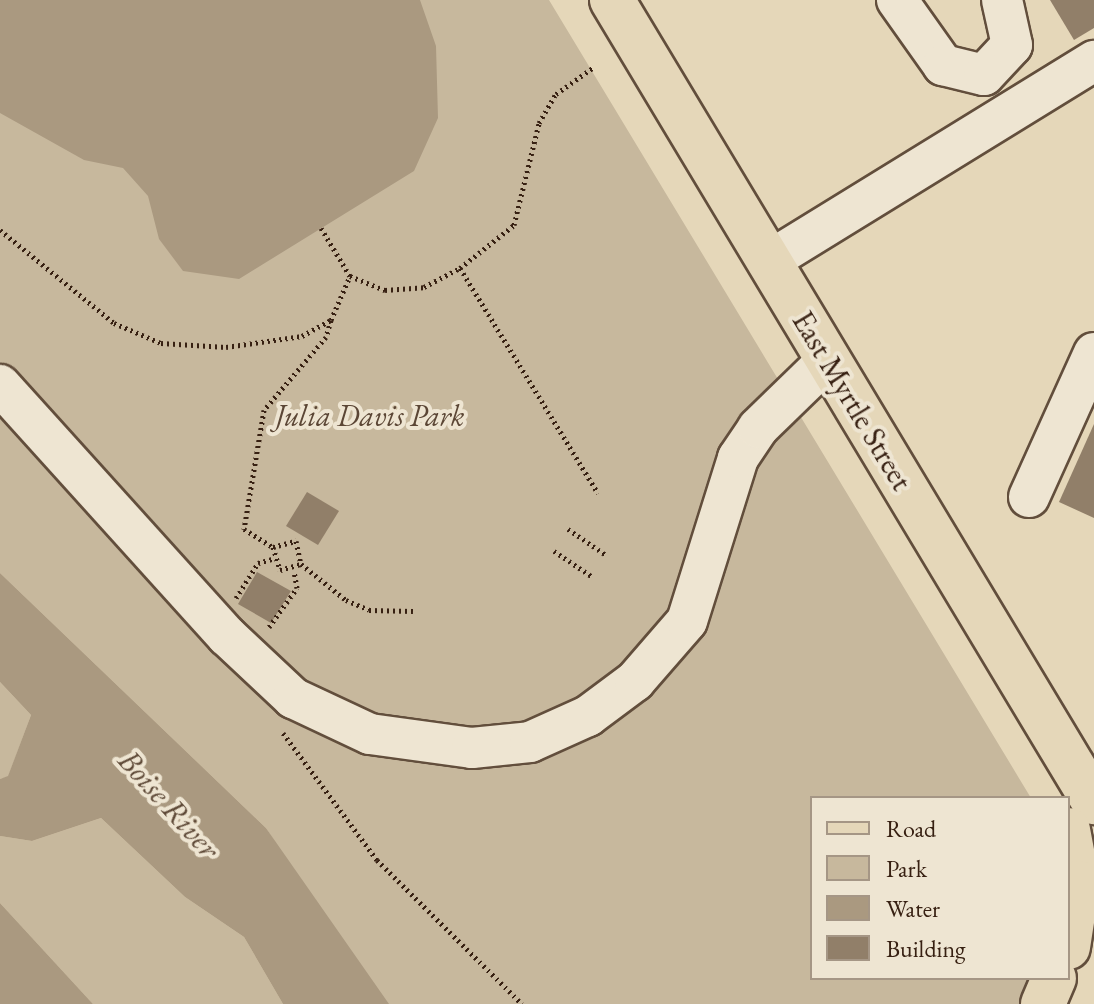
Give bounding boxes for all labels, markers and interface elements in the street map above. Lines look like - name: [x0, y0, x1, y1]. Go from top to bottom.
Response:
- street label: East Myrtle Street: [784, 305, 920, 497]
- park label: Julia Davis Park: [276, 398, 464, 434]
- water label: Boise River: [110, 742, 228, 866]
- legend: [810, 796, 1070, 980]
- text: Road: [886, 813, 936, 844]
- text: Park: [886, 853, 927, 884]
- text: Water: [886, 893, 940, 924]
- text: Building: [886, 933, 966, 964]

